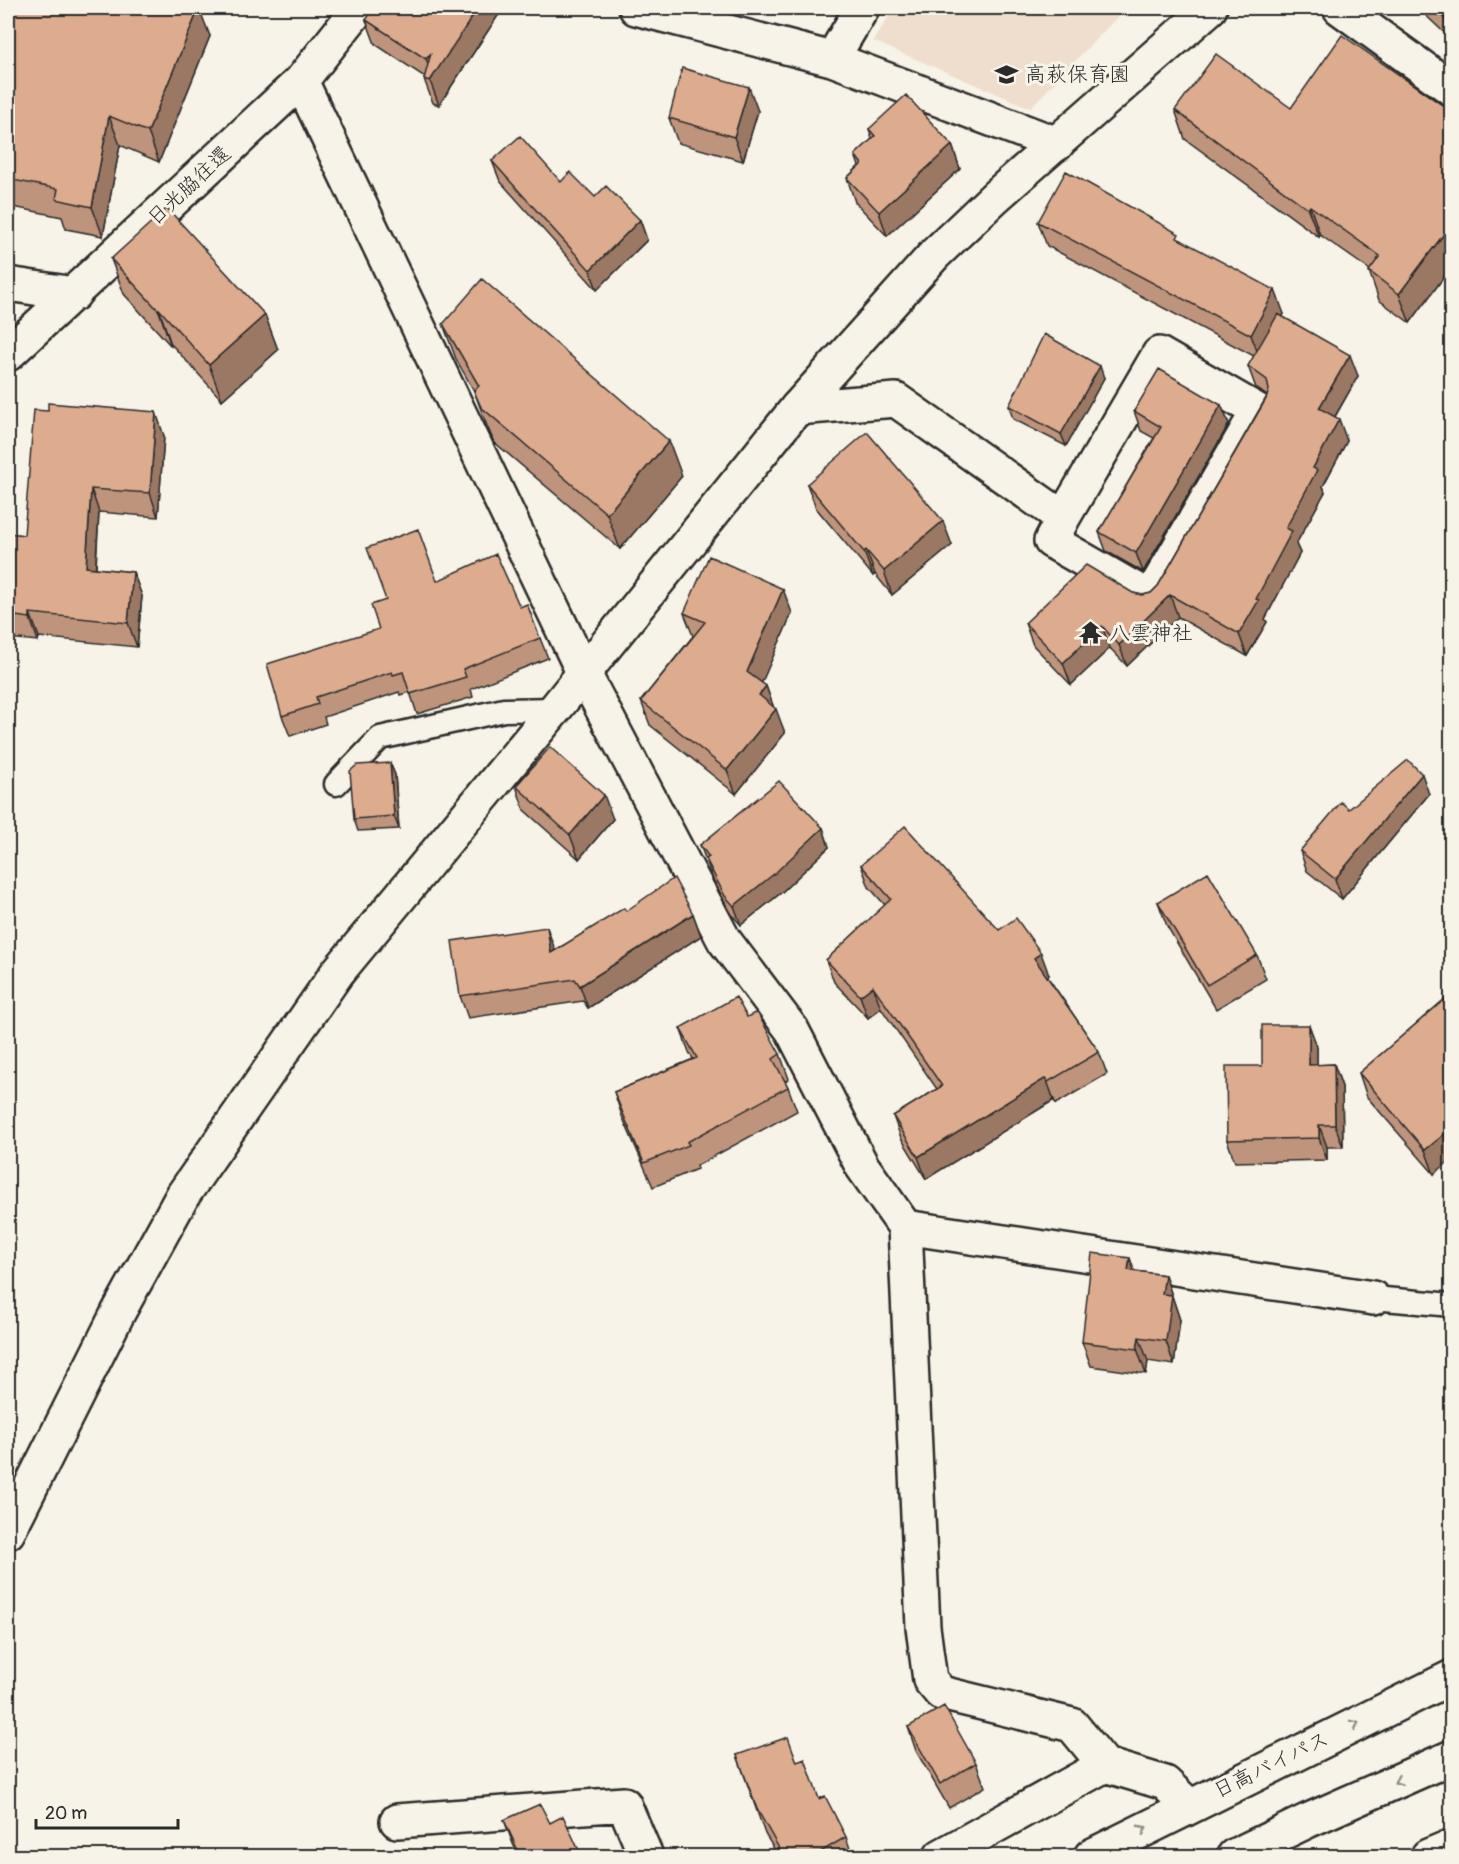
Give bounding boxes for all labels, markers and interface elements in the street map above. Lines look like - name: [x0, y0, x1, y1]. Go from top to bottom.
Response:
- school or university icon: 高萩保育園: [994, 61, 1020, 87]
- place label: 高萩保育園: [1025, 61, 1130, 88]
- street label: 日光脇往還: [141, 140, 237, 232]
- temple icon: 八雲神社: [1078, 620, 1104, 646]
- place label: 八雲神社: [1109, 620, 1193, 647]
- one-way arrow: [1349, 1719, 1360, 1731]
- street label: 日高バイパス: [1209, 1725, 1333, 1805]
- one-way arrow: [1393, 1773, 1404, 1785]
- scale bar: [36, 1792, 178, 1830]
- text: 20 m: [45, 1802, 87, 1825]
- one-way arrow: [1137, 1825, 1148, 1837]

